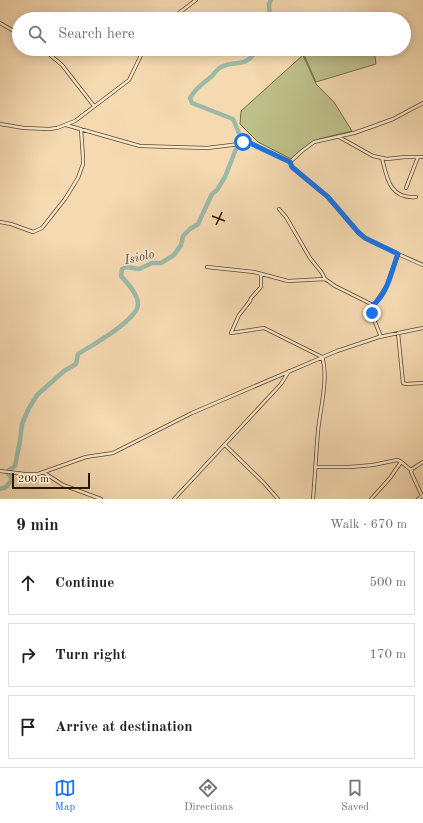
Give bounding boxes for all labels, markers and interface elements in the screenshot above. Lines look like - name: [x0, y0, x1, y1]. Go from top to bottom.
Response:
- search box: [12, 12, 411, 56]
- icon: search: [26, 23, 48, 45]
- text: Search here: [58, 27, 135, 42]
- route start: [234, 133, 252, 151]
- water label: Isiolo: [122, 248, 156, 267]
- route end: [363, 304, 381, 322]
- scale bar: [12, 471, 90, 490]
- text: 200 m: [18, 474, 49, 485]
- text: 9 min: [16, 517, 59, 534]
- text: Walk · 670 m: [330, 518, 407, 531]
- icon: ahead: [17, 572, 39, 594]
- text: Continue: [55, 576, 114, 591]
- text: 500 m: [369, 576, 406, 589]
- icon: right: [17, 644, 39, 666]
- text: Turn right: [55, 648, 126, 663]
- text: 170 m: [369, 648, 406, 661]
- icon: arrive: [17, 716, 39, 738]
- text: Arrive at destination: [55, 720, 193, 735]
- tab: Map: [54, 777, 76, 815]
- tab: Directions: [184, 777, 233, 815]
- tab: Saved: [341, 777, 369, 815]

